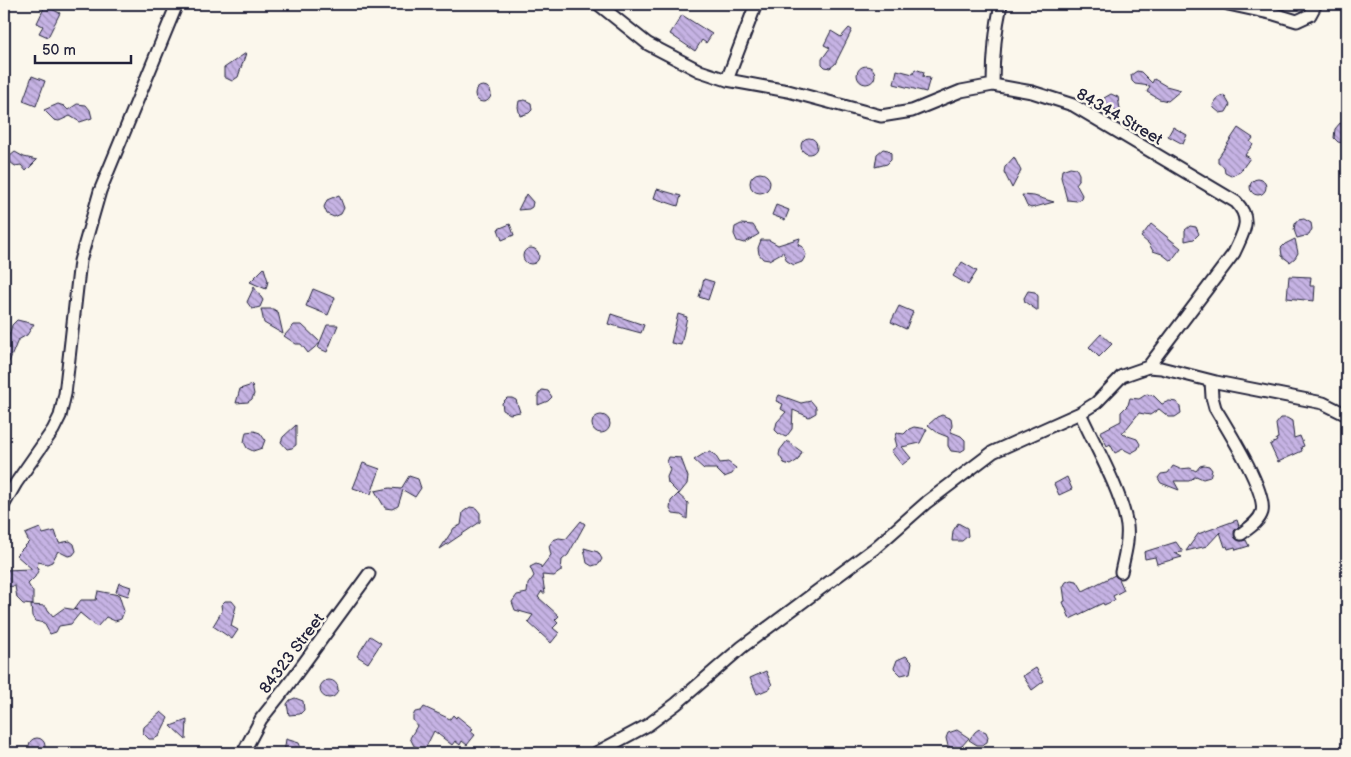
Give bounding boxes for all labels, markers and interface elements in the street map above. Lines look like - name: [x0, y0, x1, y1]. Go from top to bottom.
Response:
- scale bar: [35, 32, 131, 64]
- text: 50 m: [42, 41, 76, 60]
- street label: 84344 Street: [1073, 85, 1166, 150]
- street label: 84323 Street: [256, 610, 329, 698]

